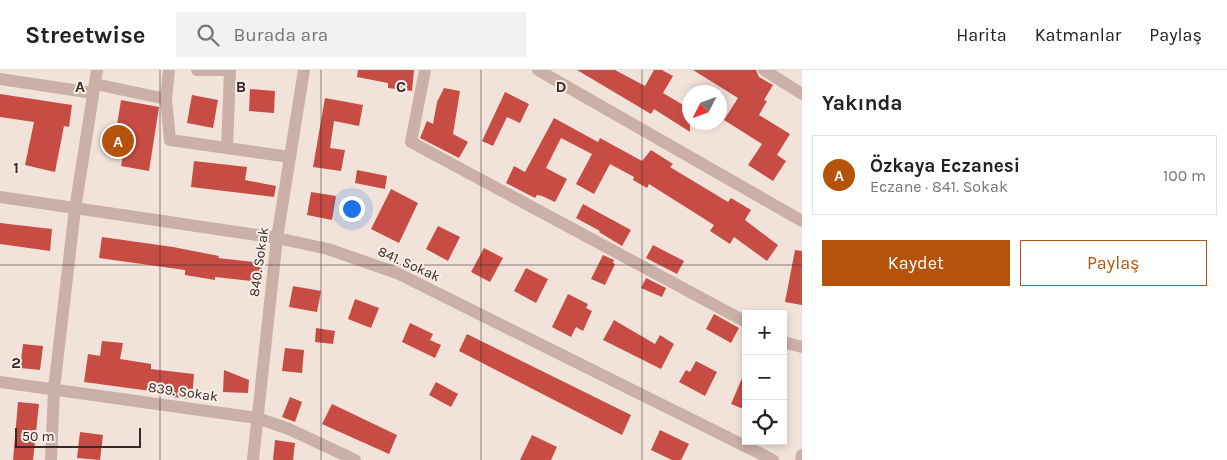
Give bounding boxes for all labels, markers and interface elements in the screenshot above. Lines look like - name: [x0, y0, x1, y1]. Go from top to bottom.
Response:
- search box: [176, 12, 526, 57]
- text: Streetwise: [25, 21, 146, 49]
- icon: search: [194, 21, 222, 49]
- text: Burada ara: [234, 24, 328, 46]
- text: Harita: [956, 24, 1007, 46]
- text: Katmanlar: [1035, 24, 1121, 46]
- text: Paylaş: [1149, 24, 1202, 46]
- text: A: [75, 77, 85, 96]
- text: B: [236, 77, 246, 96]
- text: C: [396, 77, 406, 96]
- text: D: [556, 77, 567, 96]
- north arrow: [682, 85, 727, 130]
- text: Yakında: [822, 91, 903, 115]
- pin: A: [102, 122, 134, 160]
- text: Özkaya Eczanesi: [870, 155, 1020, 177]
- text: 1: [13, 158, 19, 177]
- text: A: [834, 166, 844, 185]
- text: 100 m: [1163, 166, 1206, 185]
- text: Eczane · 841. Sokak: [870, 177, 1008, 196]
- your location: [339, 196, 365, 222]
- street label: 840. Sokak: [246, 226, 272, 298]
- button: Kaydet: [822, 240, 1010, 286]
- button: Paylaş: [1020, 240, 1207, 286]
- street label: 841. Sokak: [375, 243, 443, 285]
- map controls: [742, 310, 787, 445]
- button: +: [742, 310, 787, 355]
- text: 2: [11, 353, 21, 372]
- button: −: [742, 355, 787, 400]
- street label: 839. Sokak: [147, 379, 219, 405]
- button: locate: [742, 400, 787, 445]
- scale bar: [15, 425, 141, 448]
- text: 50 m: [22, 428, 55, 445]

